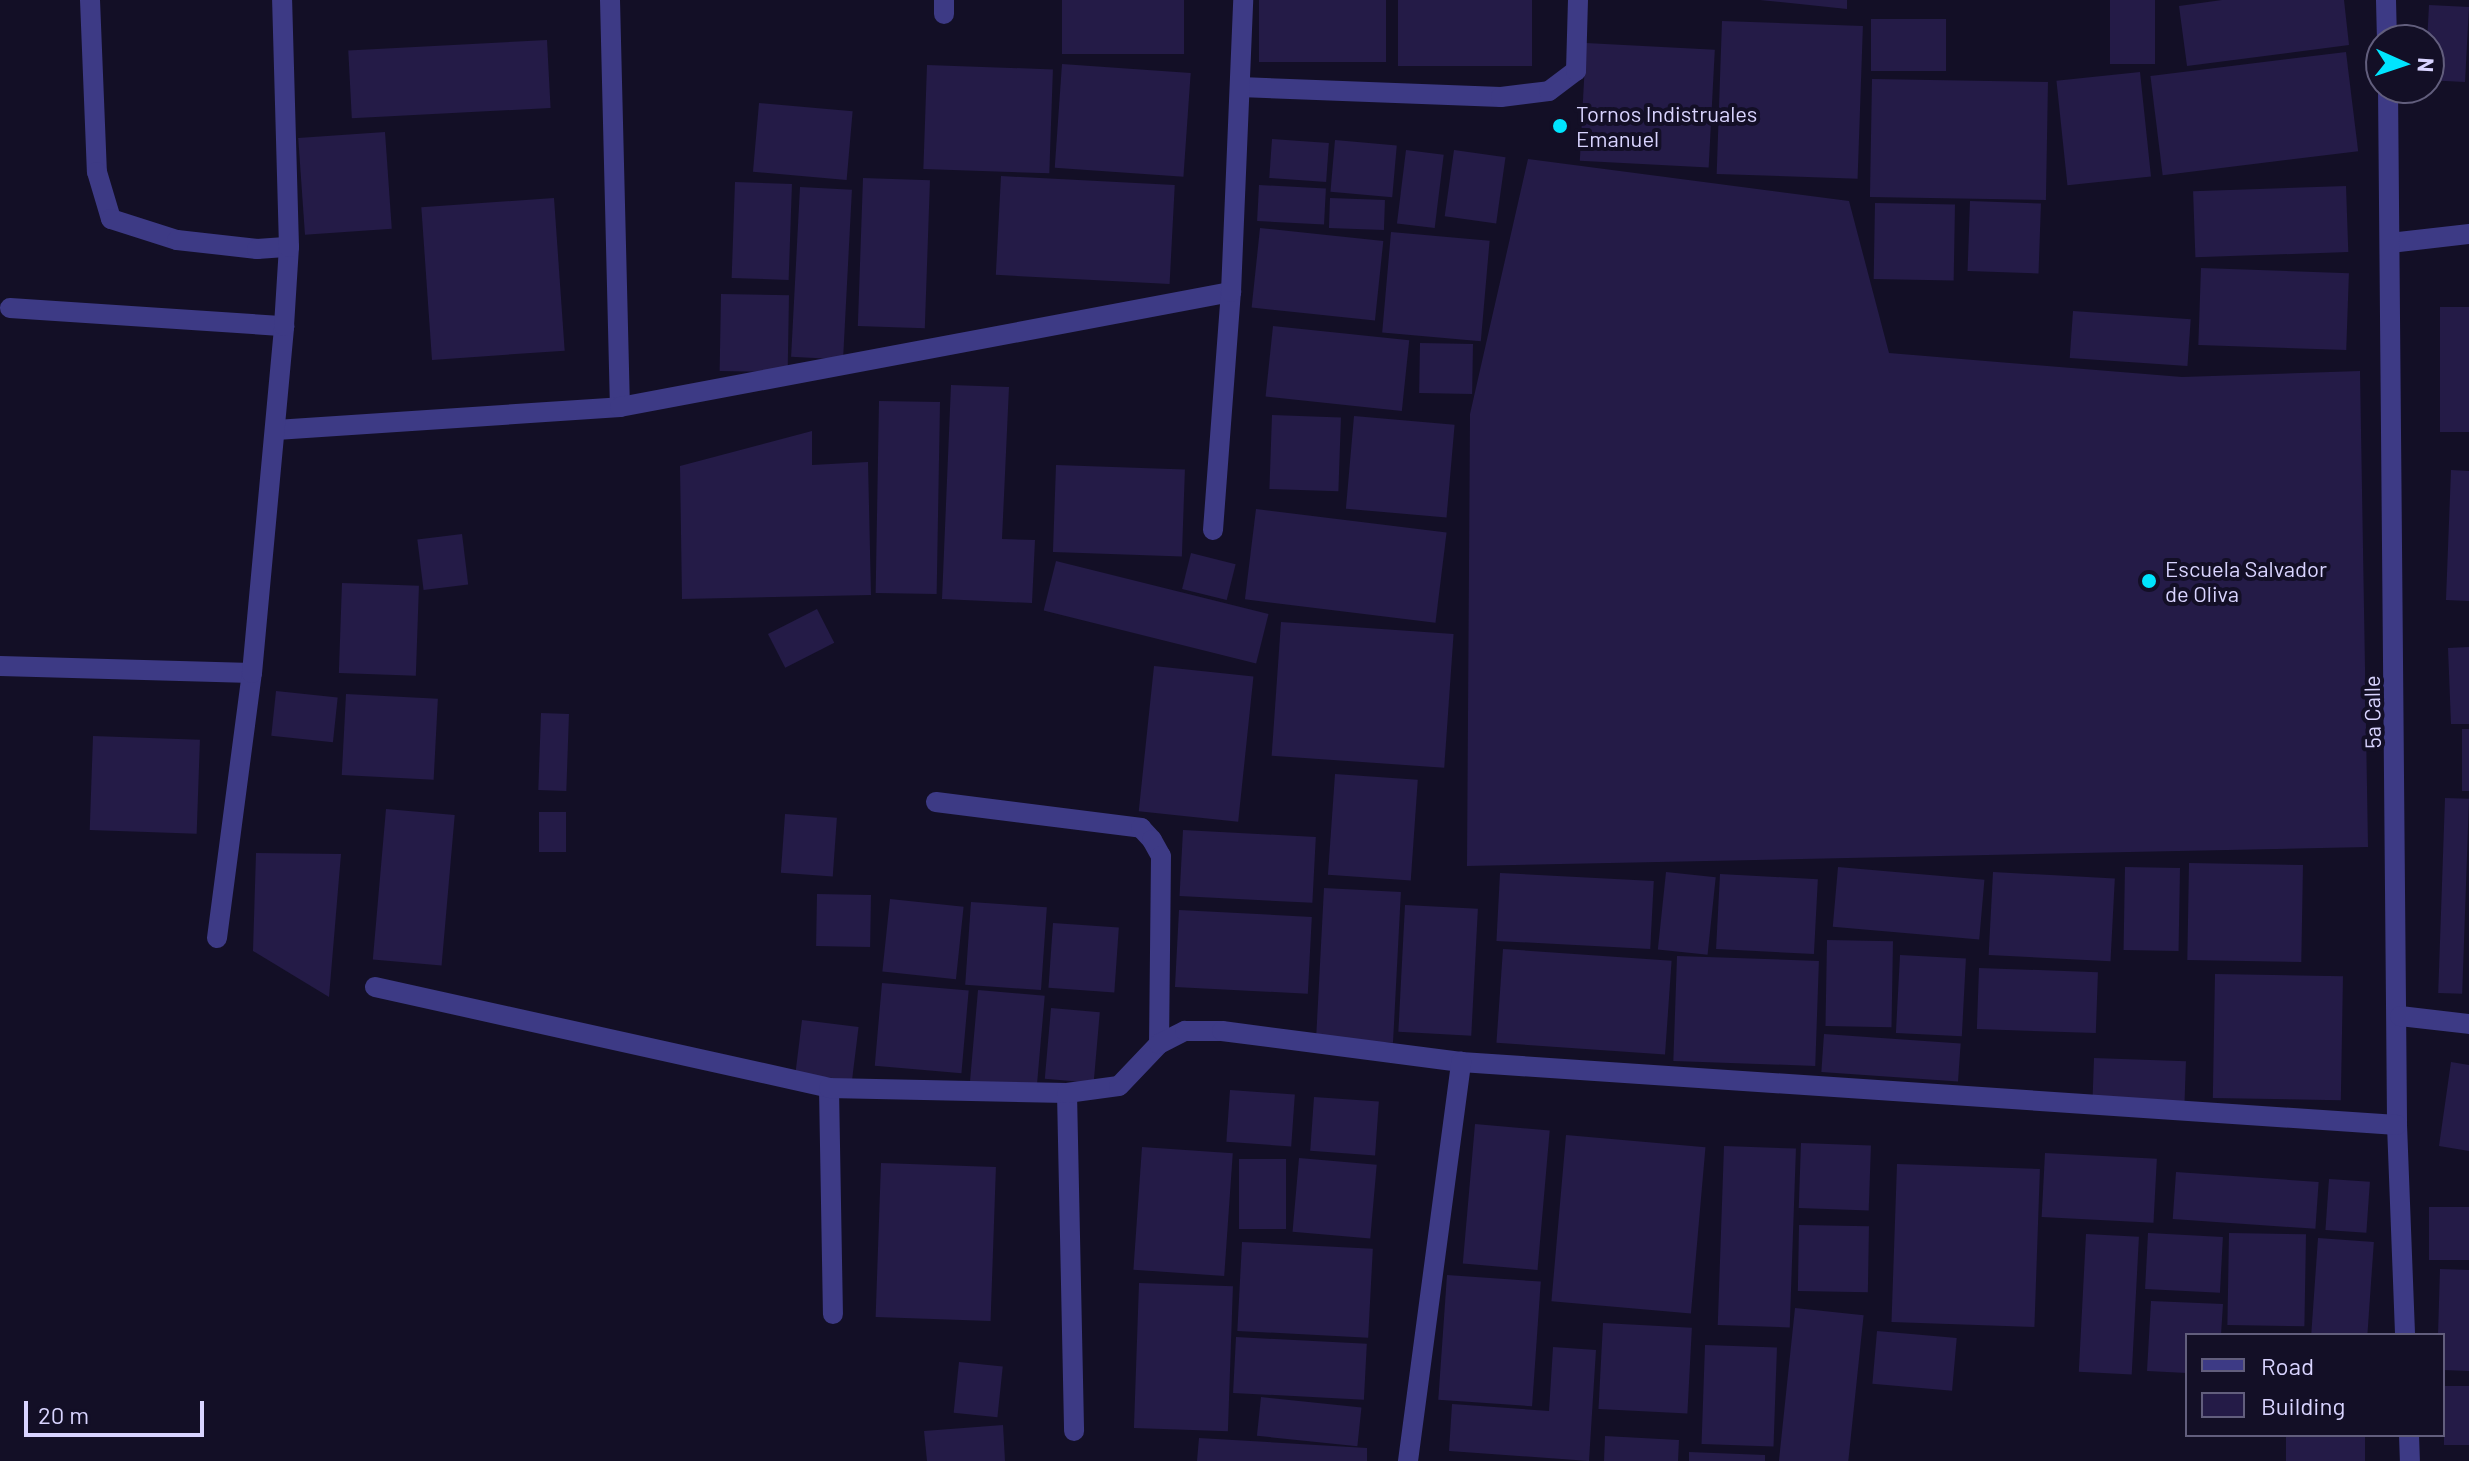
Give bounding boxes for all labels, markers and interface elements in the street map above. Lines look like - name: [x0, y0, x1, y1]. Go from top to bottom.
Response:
- north arrow: [2365, 24, 2445, 104]
- text: N: [2414, 57, 2440, 73]
- place label: Tornos Indistruales Emanuel: [1576, 100, 1757, 152]
- marker: Tornos Indistruales Emanuel: [1551, 117, 1569, 135]
- place label: Escuela Salvador de Oliva: [2165, 555, 2327, 606]
- marker: Escuela Salvador de Oliva: [2140, 572, 2158, 590]
- street label: 5a Calle: [2358, 675, 2386, 749]
- legend: [2185, 1333, 2445, 1437]
- text: Road: [2261, 1351, 2314, 1380]
- scale bar: [28, 1385, 208, 1435]
- text: Building: [2261, 1391, 2345, 1420]
- text: 20 m: [38, 1400, 89, 1429]

